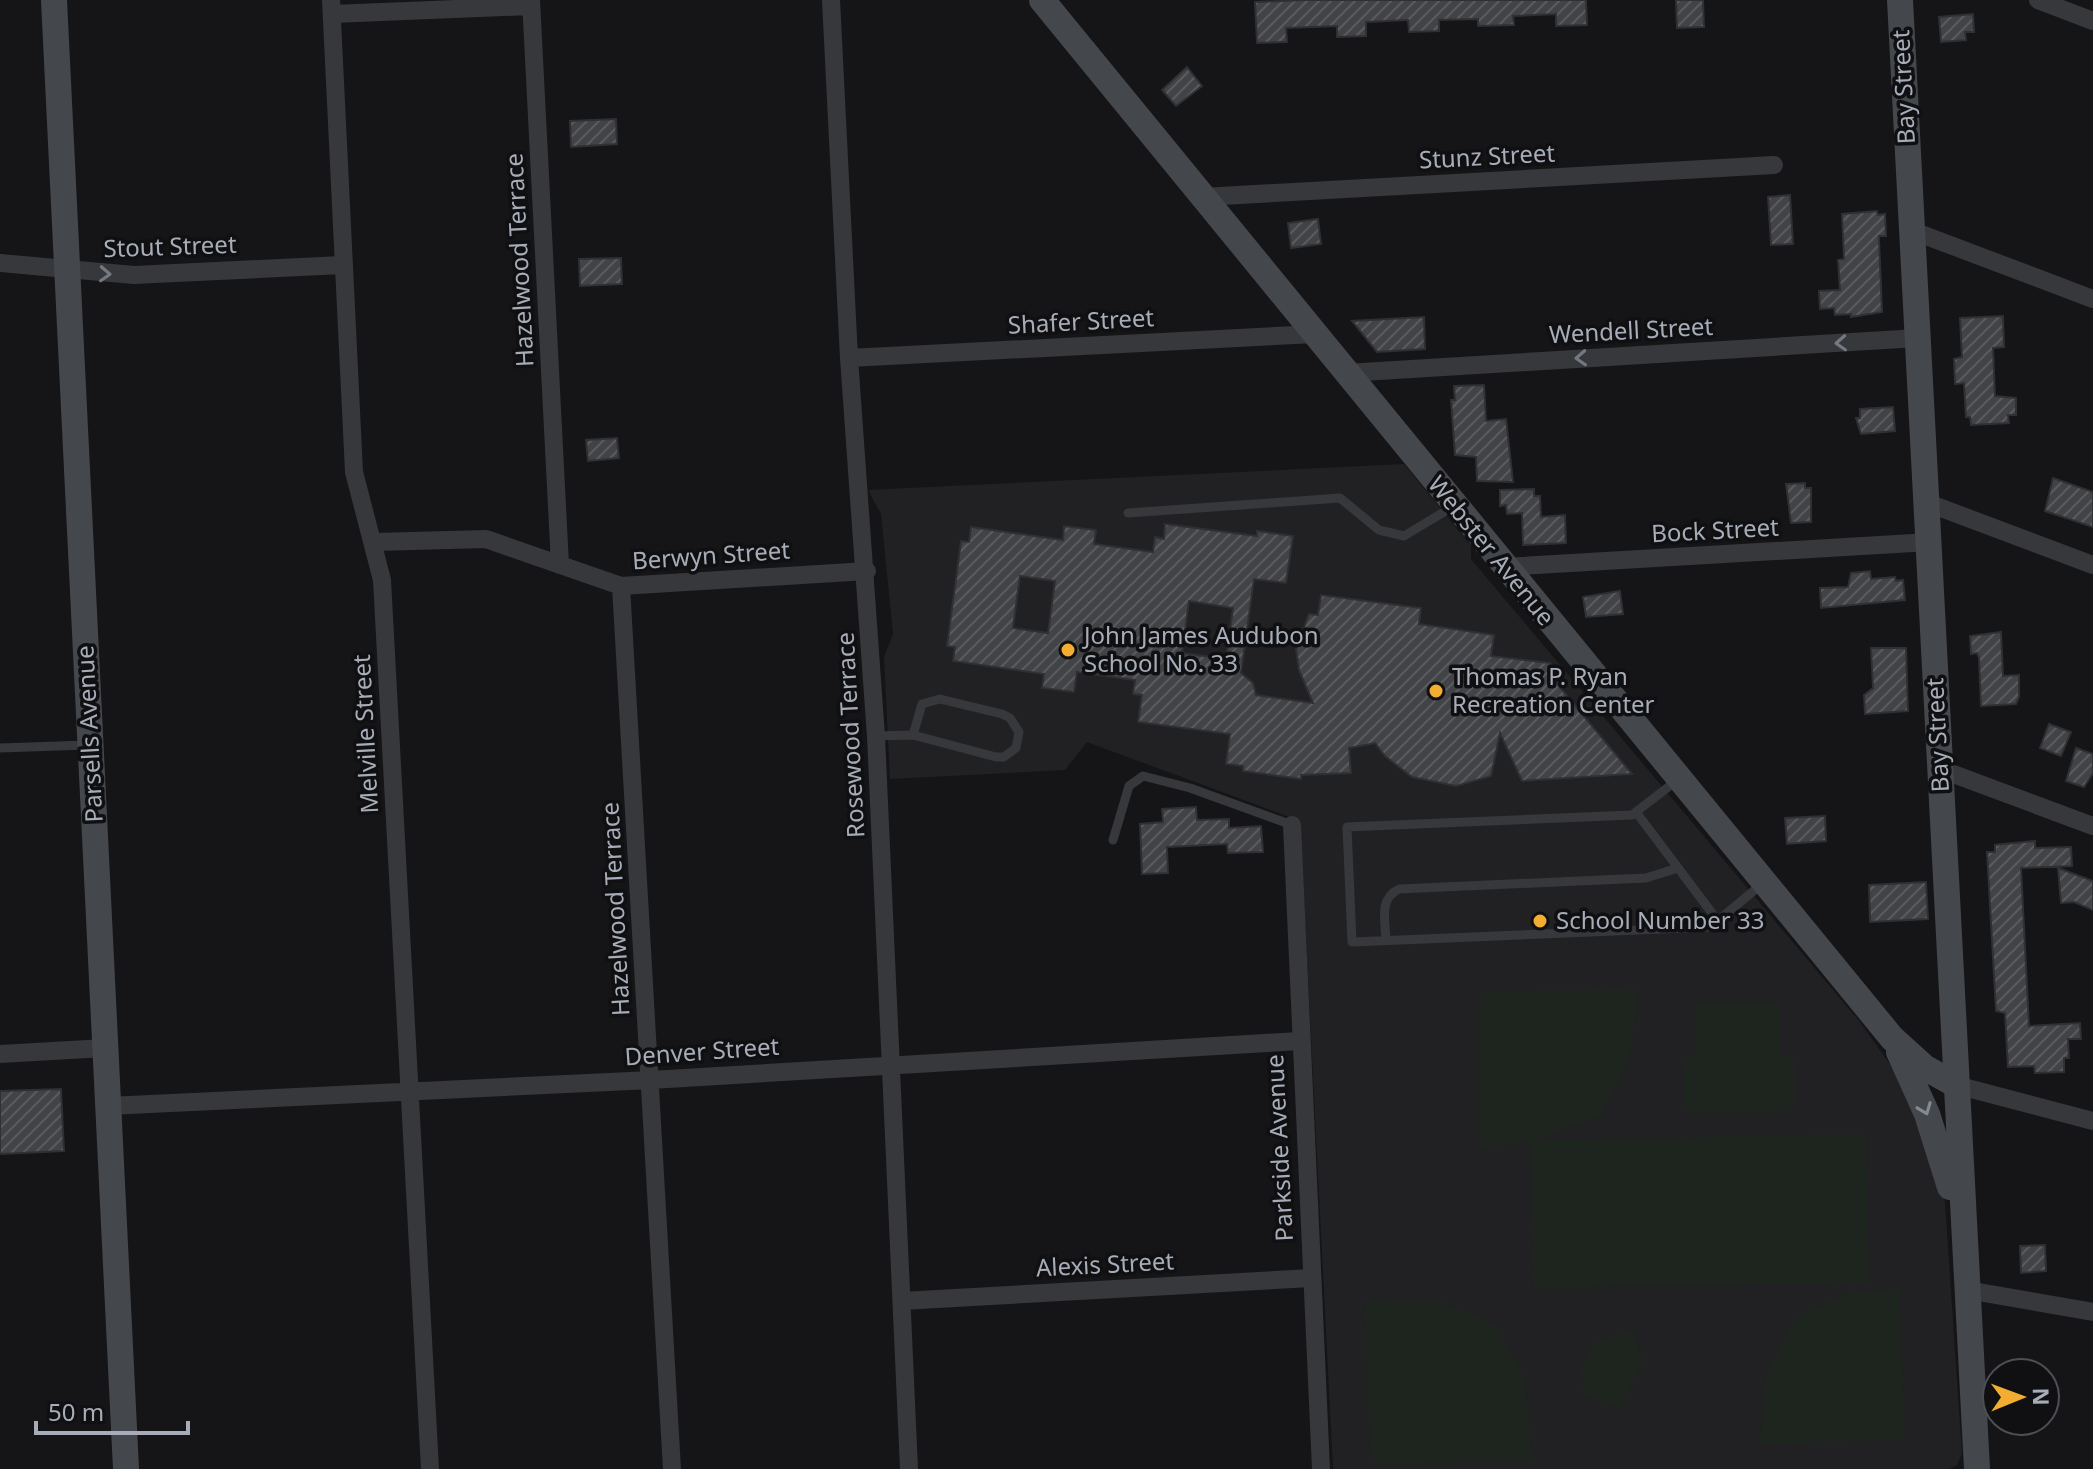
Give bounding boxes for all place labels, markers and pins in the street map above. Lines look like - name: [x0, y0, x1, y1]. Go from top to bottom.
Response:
- place label: John James Audubon School No. 33: [1082, 618, 1319, 679]
- marker: John James Audubon School No. 33: [1059, 641, 1077, 659]
- place label: Thomas P. Ryan Recreation Center: [1452, 659, 1655, 720]
- marker: Thomas P. Ryan Recreation Center: [1427, 682, 1445, 700]
- place label: School Number 33: [1556, 903, 1764, 936]
- marker: School Number 33: [1531, 912, 1549, 930]

